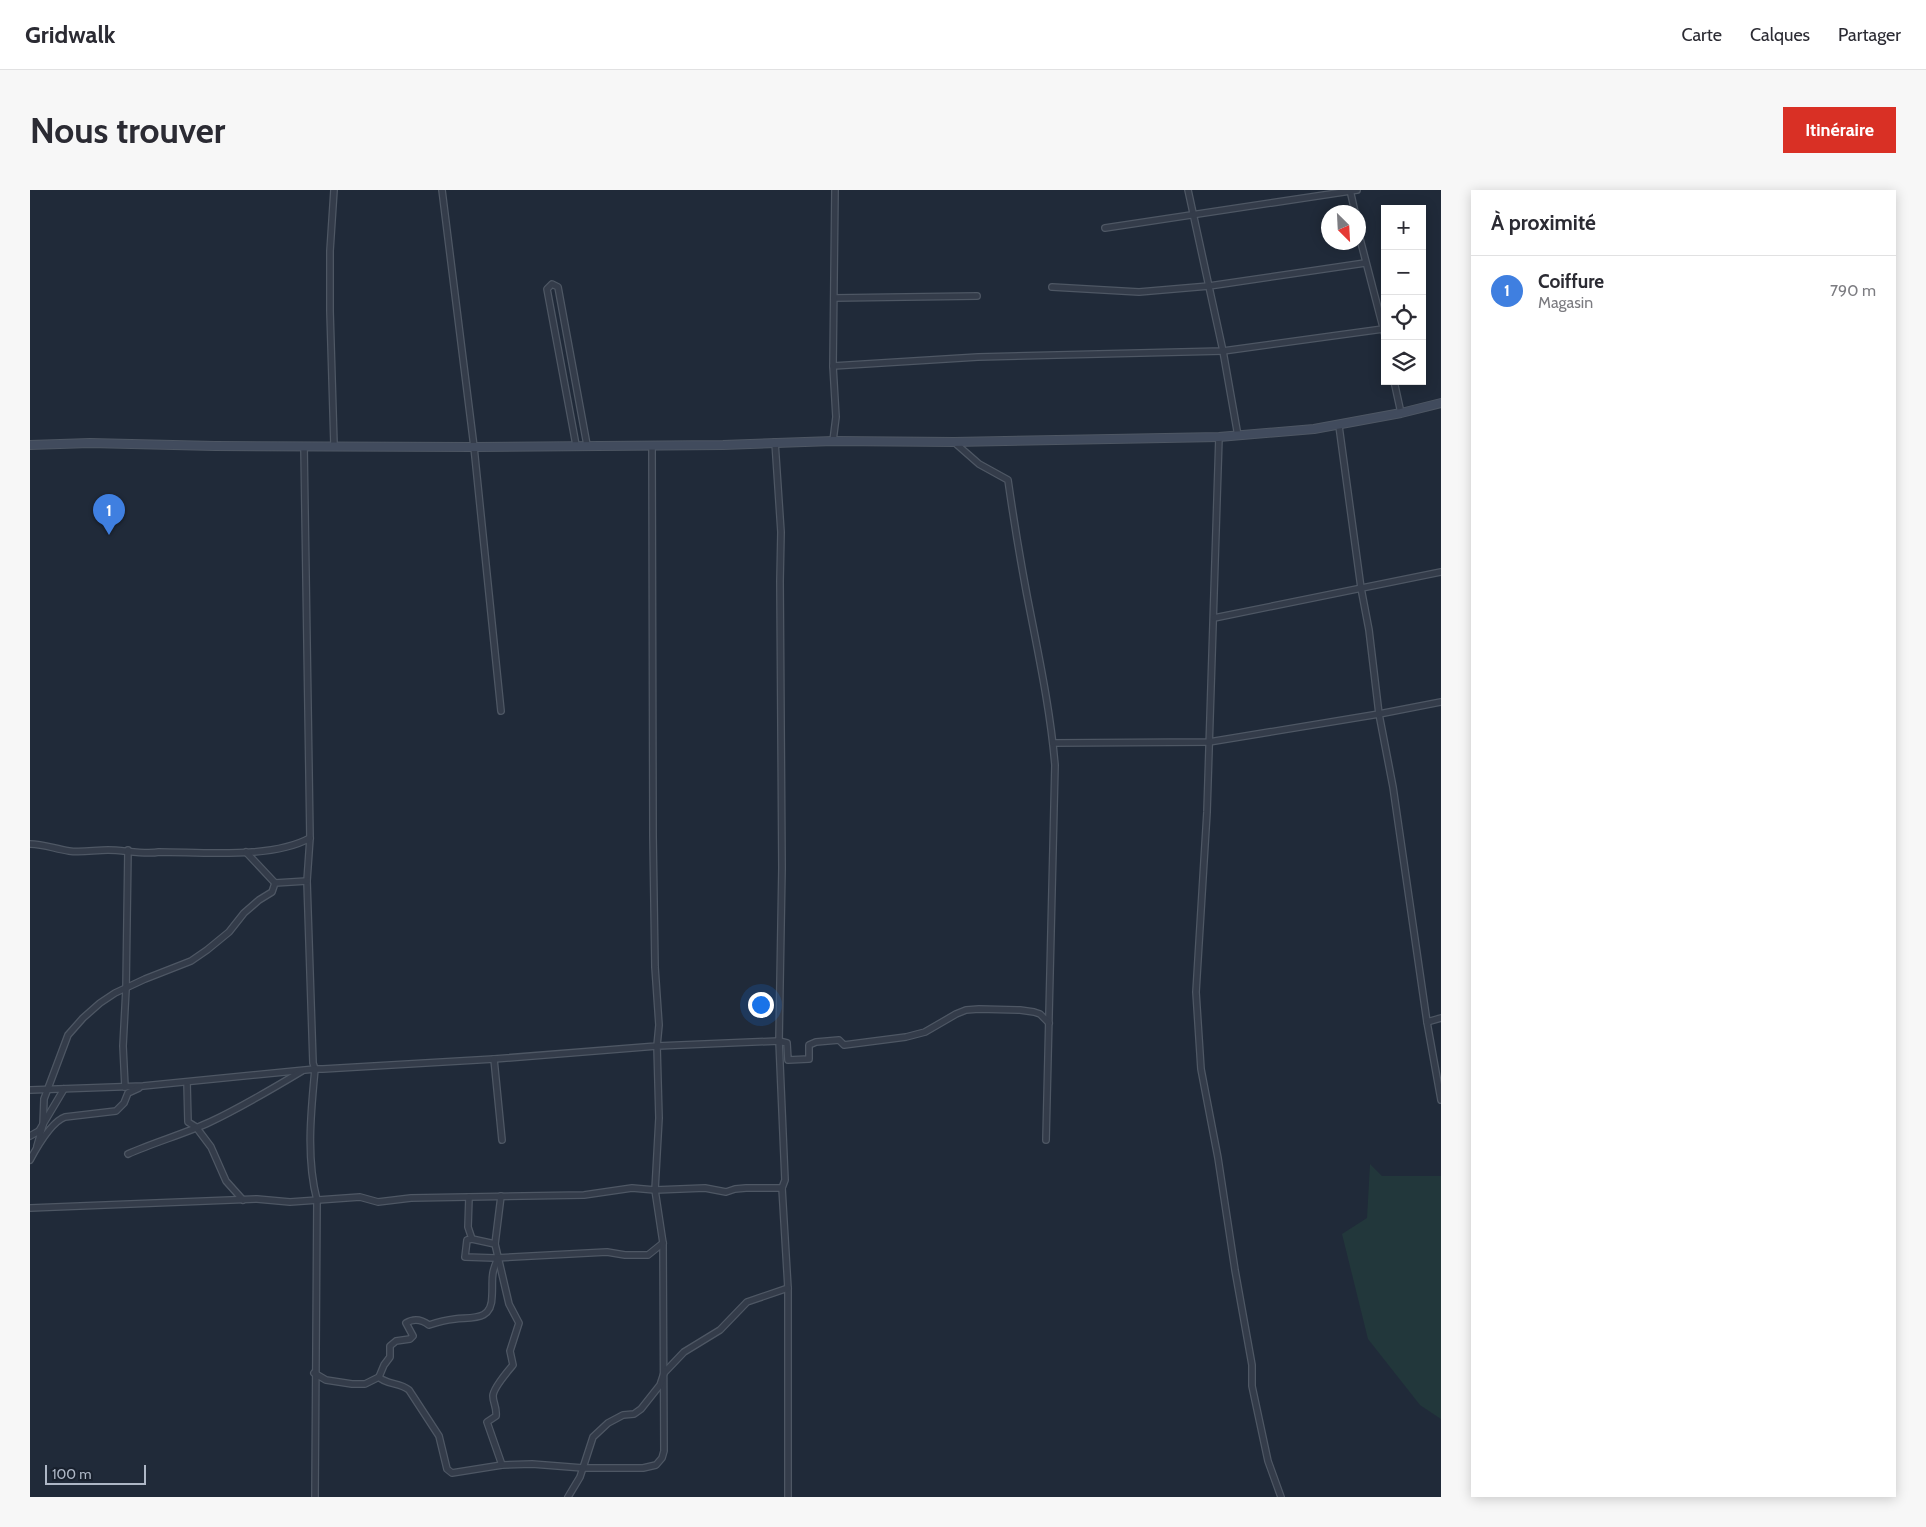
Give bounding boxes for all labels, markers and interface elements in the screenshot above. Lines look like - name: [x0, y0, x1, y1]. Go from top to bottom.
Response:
- text: Gridwalk: [25, 20, 115, 49]
- text: Carte: [1681, 24, 1722, 46]
- text: Calques: [1750, 24, 1810, 46]
- text: Partager: [1838, 24, 1901, 46]
- button: Itinéraire: [1783, 107, 1896, 153]
- text: Nous trouver: [30, 109, 225, 152]
- north arrow: [1321, 205, 1366, 250]
- map controls: [1381, 205, 1426, 385]
- button: +: [1381, 205, 1426, 250]
- text: À proximité: [1491, 210, 1596, 235]
- button: −: [1381, 250, 1426, 295]
- text: Coiffure: [1538, 270, 1604, 293]
- text: 1: [1504, 281, 1510, 300]
- text: 790 m: [1830, 281, 1876, 300]
- text: Magasin: [1538, 293, 1593, 312]
- button: locate: [1381, 295, 1426, 340]
- button: layers: [1381, 340, 1426, 385]
- pin: 1: [93, 494, 125, 535]
- your location: [748, 992, 774, 1018]
- scale bar: [45, 1462, 146, 1485]
- text: 100 m: [52, 1465, 92, 1483]

